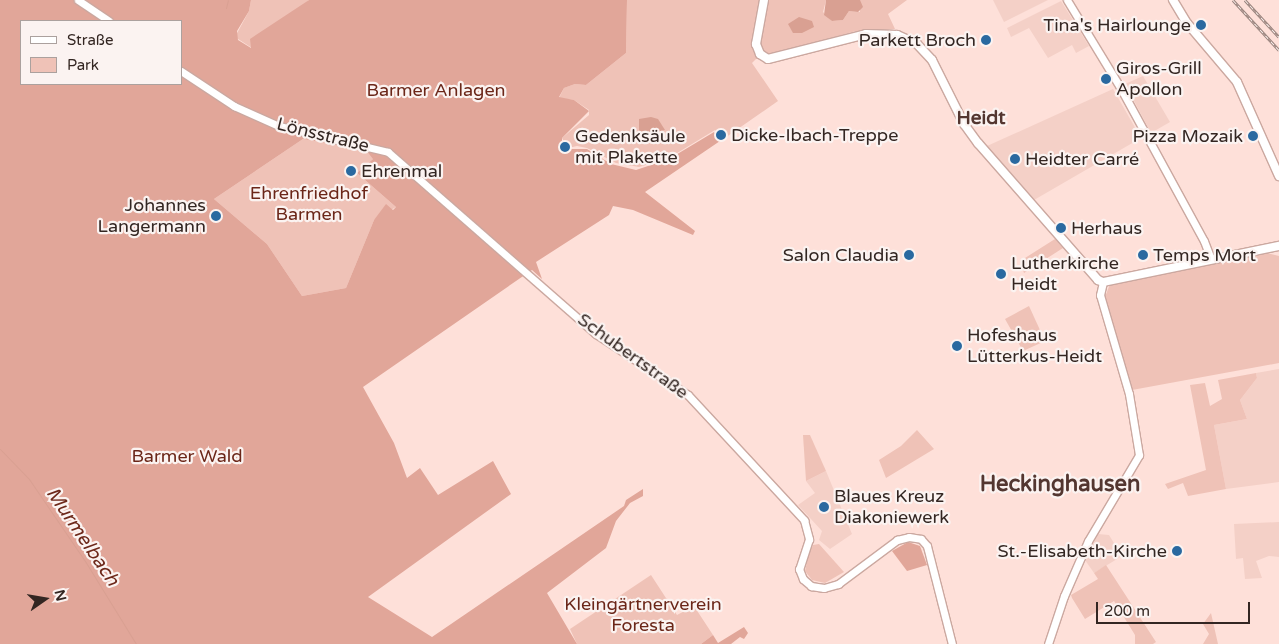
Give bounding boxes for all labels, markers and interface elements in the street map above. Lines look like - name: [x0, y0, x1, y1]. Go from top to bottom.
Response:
- place label: Tina's Hairlounge: [1043, 14, 1191, 36]
- marker: Tina's Hairlounge: [1195, 19, 1207, 31]
- legend: [20, 20, 182, 85]
- place label: Parkett Broch: [859, 29, 976, 51]
- text: Straße: [67, 31, 113, 49]
- marker: Parkett Broch: [980, 34, 992, 46]
- text: Park: [67, 56, 99, 74]
- place label: Giros-Grill Apollon: [1116, 58, 1202, 100]
- marker: Giros-Grill Apollon: [1100, 73, 1112, 85]
- park label: Barmer Anlagen: [366, 79, 506, 101]
- district label: Heidt: [957, 108, 1005, 130]
- street label: Lönsstraße: [275, 113, 371, 157]
- place label: Dicke-Ibach-Treppe: [731, 124, 898, 146]
- place label: Pizza Mozaik: [1132, 125, 1243, 147]
- place label: Gedenksäule mit Plakette: [575, 126, 685, 168]
- marker: Dicke-Ibach-Treppe: [715, 129, 727, 141]
- marker: Pizza Mozaik: [1247, 130, 1259, 142]
- marker: Gedenksäule mit Plakette: [559, 141, 571, 153]
- place label: Heidter Carré: [1025, 148, 1139, 170]
- marker: Heidter Carré: [1009, 153, 1021, 165]
- place label: Ehrenmal: [361, 160, 442, 182]
- marker: Ehrenmal: [345, 165, 357, 177]
- park label: Ehrenfriedhof Barmen: [250, 183, 368, 225]
- place label: Johannes Langermann: [98, 195, 206, 238]
- marker: Johannes Langermann: [210, 210, 222, 222]
- place label: Herhaus: [1071, 217, 1142, 239]
- marker: Herhaus: [1055, 222, 1067, 234]
- place label: Salon Claudia: [783, 244, 899, 266]
- place label: Temps Mort: [1153, 244, 1256, 266]
- marker: Salon Claudia: [903, 249, 915, 261]
- marker: Temps Mort: [1137, 249, 1149, 261]
- place label: Lutherkirche Heidt: [1011, 253, 1119, 296]
- marker: Lutherkirche Heidt: [995, 268, 1007, 280]
- street label: Schubertstraße: [573, 309, 693, 403]
- place label: Hofeshaus Lütterkus-Heidt: [967, 325, 1102, 368]
- marker: Hofeshaus Lütterkus-Heidt: [951, 340, 963, 352]
- park label: Barmer Wald: [131, 445, 243, 467]
- district label: Heckinghausen: [980, 472, 1140, 498]
- water label: Murmelbach: [41, 483, 123, 591]
- place label: Blaues Kreuz Diakoniewerk: [834, 486, 949, 528]
- marker: Blaues Kreuz Diakoniewerk: [818, 501, 830, 513]
- place label: St.-Elisabeth-Kirche: [998, 540, 1167, 562]
- marker: St.-Elisabeth-Kirche: [1171, 545, 1183, 557]
- north arrow: [20, 574, 70, 624]
- text: N: [51, 588, 70, 603]
- scale bar: [1099, 592, 1253, 624]
- park label: Kleingärtnerverein Foresta: [564, 594, 722, 636]
- text: 200 m: [1104, 602, 1150, 620]

